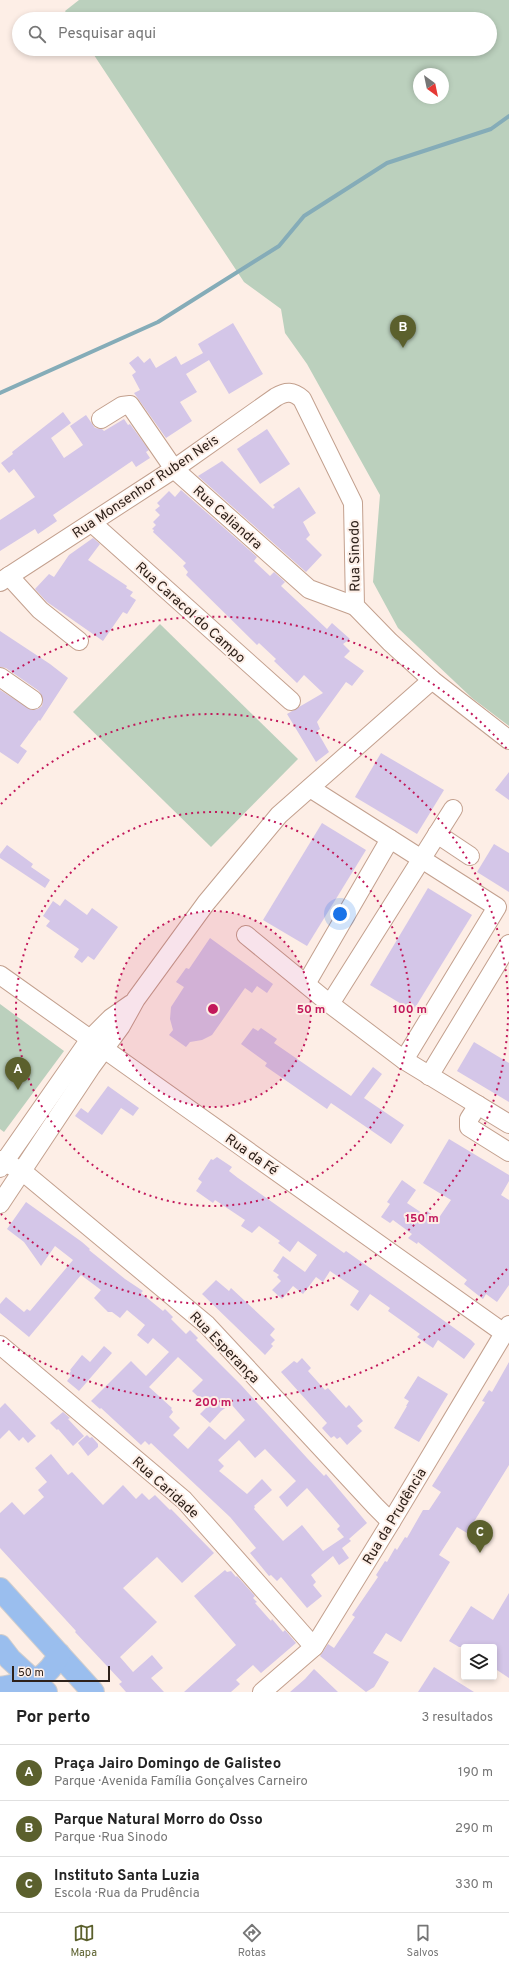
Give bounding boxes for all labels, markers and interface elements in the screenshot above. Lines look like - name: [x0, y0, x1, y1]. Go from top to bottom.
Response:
- search box: [12, 12, 497, 56]
- icon: search: [26, 23, 48, 45]
- text: Pesquisar aqui: [58, 25, 156, 44]
- north arrow: [413, 68, 449, 104]
- pin: B: [390, 315, 416, 348]
- street label: Rua Monsenhor Ruben Neis: [69, 432, 222, 543]
- street label: Rua Caliandra: [189, 483, 265, 554]
- street label: Rua Sinodo: [346, 520, 365, 592]
- street label: Rua Caracol do Campo: [131, 559, 249, 667]
- your location: [330, 904, 350, 924]
- centre of rings: [206, 1002, 220, 1016]
- text: 50 m: [297, 1002, 325, 1018]
- text: 100 m: [393, 1002, 427, 1018]
- pin: A: [5, 1057, 31, 1090]
- street label: Rua da Fé: [221, 1131, 281, 1180]
- text: 150 m: [405, 1211, 439, 1227]
- street label: Rua Esperança: [185, 1309, 262, 1387]
- text: 200 m: [195, 1395, 231, 1411]
- street label: Rua Caridade: [128, 1454, 202, 1523]
- street label: Rua da Prudência: [360, 1465, 431, 1568]
- pin: C: [467, 1520, 493, 1553]
- map controls: [461, 1644, 497, 1680]
- button: layers: [461, 1644, 497, 1680]
- scale bar: [12, 1664, 110, 1683]
- text: 50 m: [18, 1666, 44, 1680]
- text: Por perto: [16, 1707, 90, 1729]
- text: 3 resultados: [421, 1710, 493, 1726]
- text: Praça Jairo Domingo de Galisteo: [54, 1755, 281, 1774]
- text: A: [24, 1765, 34, 1781]
- text: 190 m: [458, 1765, 493, 1781]
- text: Parque · Avenida Família Gonçalves Carneiro: [54, 1774, 308, 1790]
- text: Parque Natural Morro do Osso: [54, 1811, 263, 1830]
- text: B: [25, 1821, 33, 1837]
- text: 290 m: [455, 1821, 493, 1837]
- text: Parque · Rua Sinodo: [54, 1830, 168, 1846]
- text: Instituto Santa Luzia: [54, 1867, 200, 1886]
- text: C: [25, 1877, 33, 1893]
- text: 330 m: [455, 1877, 493, 1893]
- text: Escola · Rua da Prudência: [54, 1886, 200, 1902]
- tab: Mapa: [70, 1922, 97, 1960]
- tab: Rotas: [238, 1922, 266, 1960]
- tab: Salvos: [407, 1922, 439, 1960]

